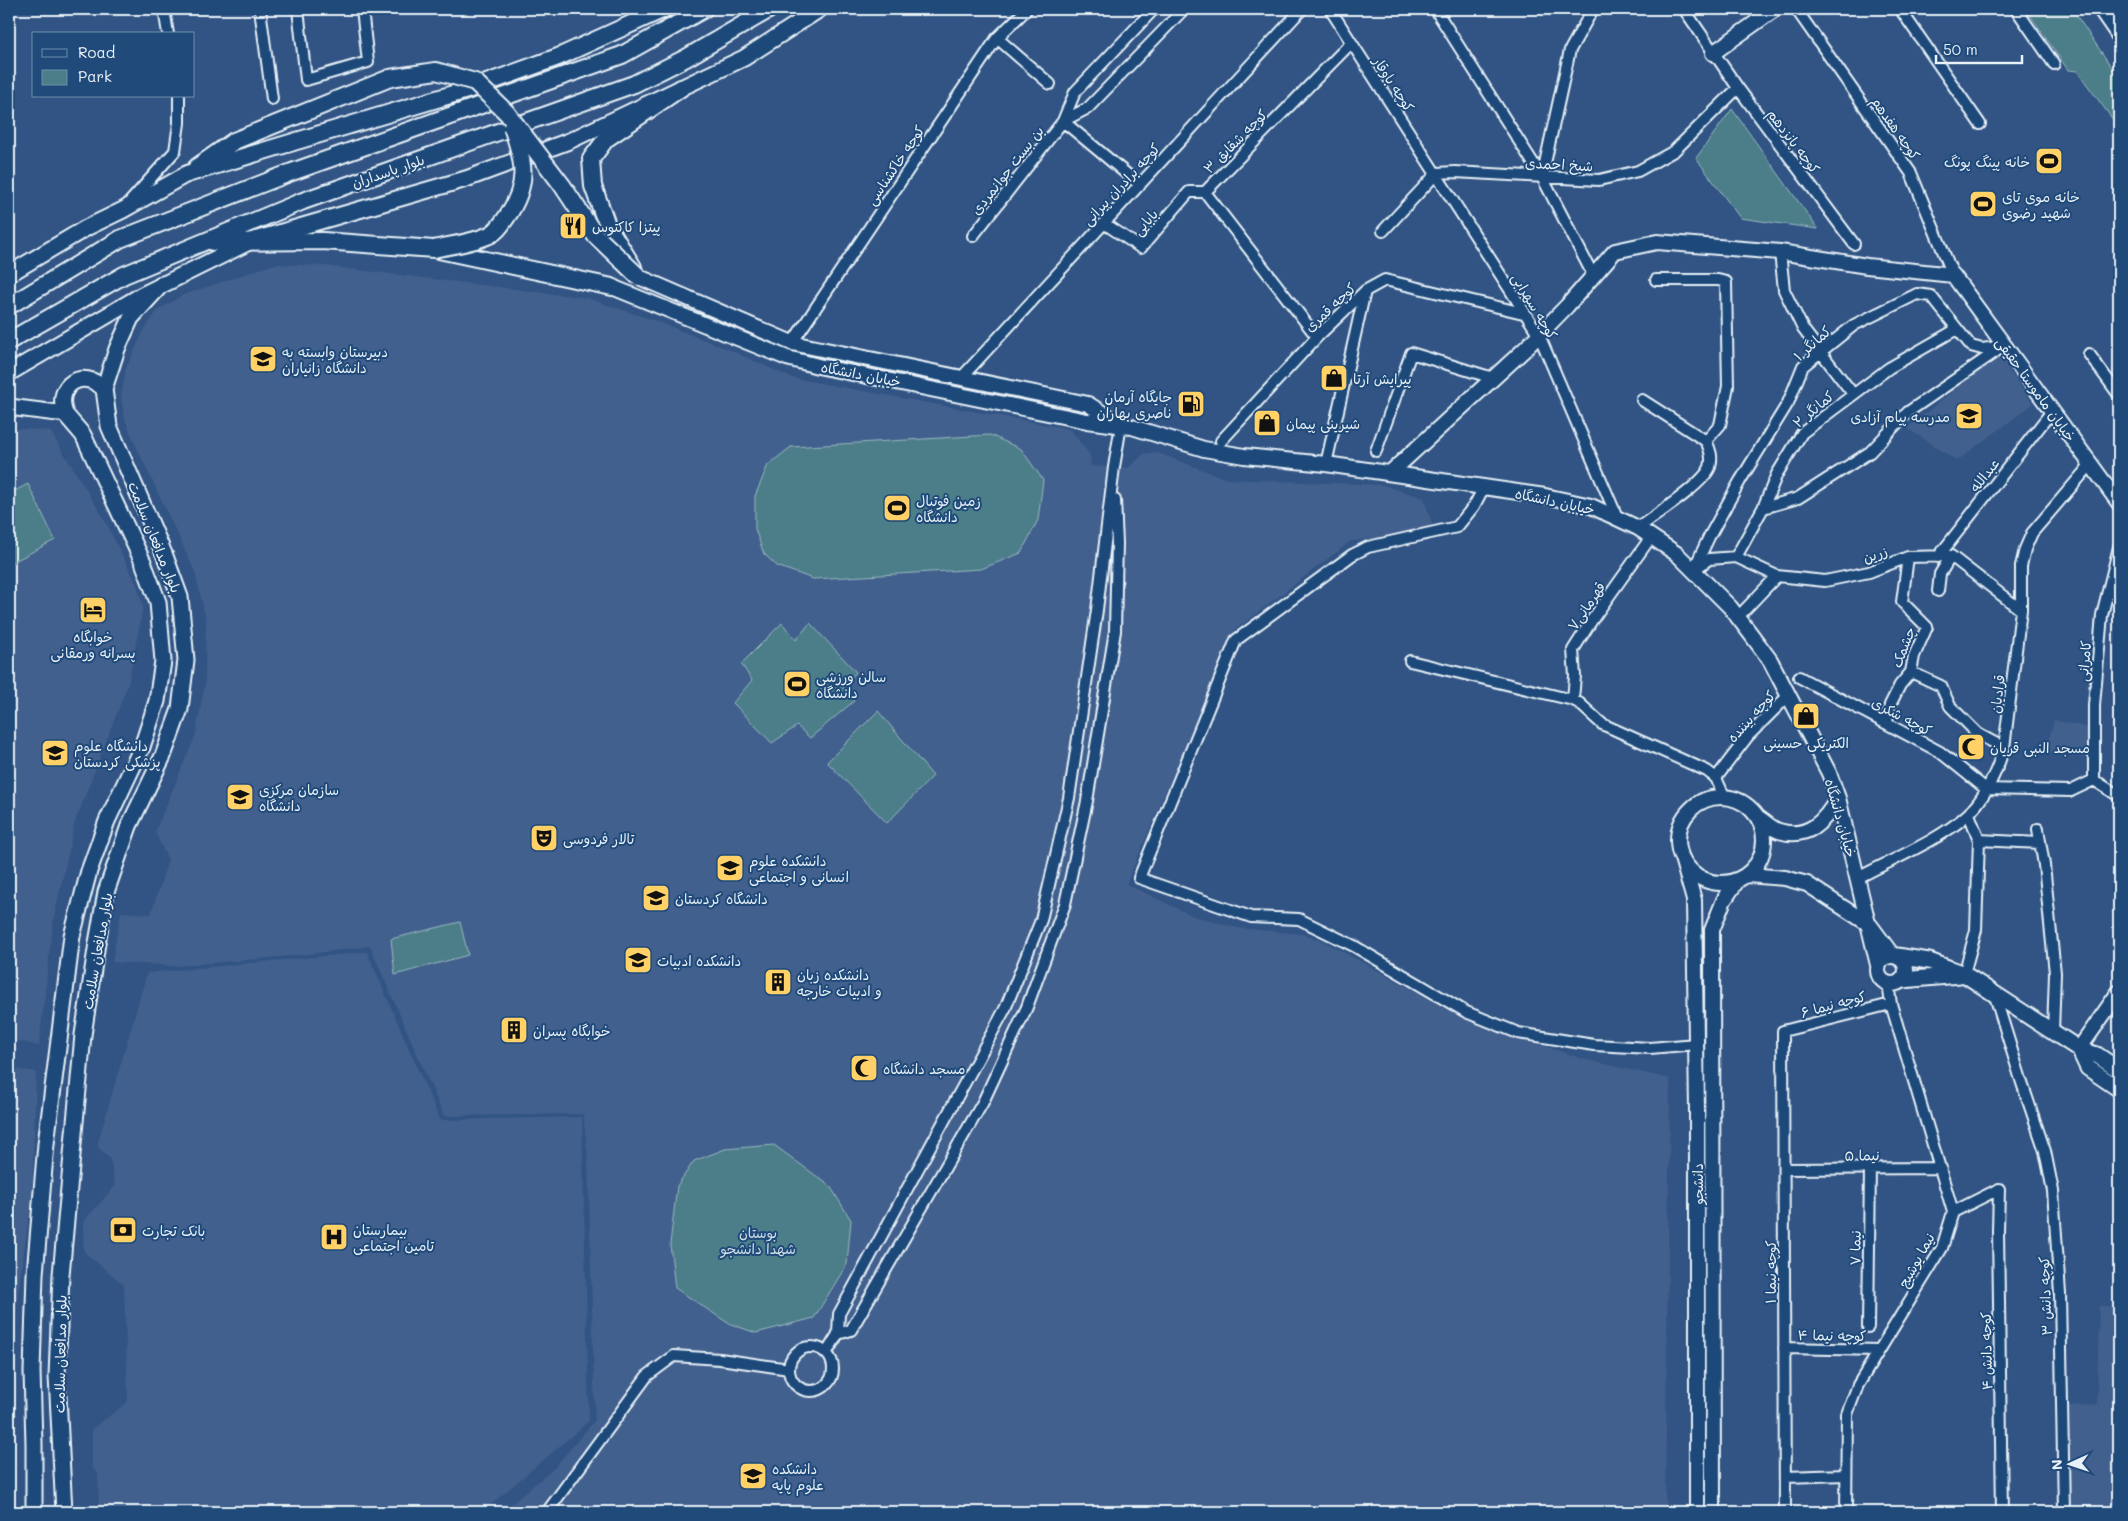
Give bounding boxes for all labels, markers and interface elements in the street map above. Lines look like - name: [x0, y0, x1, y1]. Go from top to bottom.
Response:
- legend: [32, 32, 195, 98]
- scale bar: [1936, 32, 2022, 64]
- text: 50 m: [1943, 39, 1978, 59]
- text: Road: [78, 42, 115, 62]
- street label: کوچه باوقار: [1368, 52, 1419, 116]
- text: Park: [78, 66, 112, 86]
- street label: کوچه هفدهم: [1866, 92, 1925, 165]
- street label: کوچه شقایق ۳: [1199, 105, 1272, 178]
- street label: کوچه پانزدهم: [1762, 105, 1825, 179]
- street label: کوچه خاکشناسی: [861, 121, 930, 209]
- street label: بن بست جوانمردی: [966, 122, 1048, 218]
- street label: کوچه برادران پیرانی: [1078, 139, 1165, 230]
- sports icon: خانه پینگ پونگ: [2034, 146, 2064, 176]
- street label: بلوار پاسداران: [349, 150, 427, 193]
- place label: خانه پینگ پونگ: [1944, 152, 2030, 172]
- street label: شیخ احمدی: [1524, 153, 1594, 176]
- place label: خانه موی تای شهید رضوی: [2002, 187, 2080, 222]
- sports icon: خانه موی تای شهید رضوی: [1968, 189, 1998, 219]
- street label: بابایی: [1128, 205, 1162, 239]
- restaurant icon: پیتزا کاکتوس: [558, 211, 588, 241]
- place label: پیتزا کاکتوس: [592, 217, 661, 237]
- street label: کوچه سهرابی: [1507, 269, 1562, 343]
- street label: کوچه قمری: [1300, 278, 1361, 336]
- street label: کمانگر ۱: [1789, 321, 1835, 365]
- street label: خیابان ماموستا حقیقی: [1992, 333, 2080, 445]
- place label: دبیرستان وابسته به دانشگاه زانیاران: [282, 342, 388, 377]
- school or university icon: دبیرستان وابسته به دانشگاه زانیاران: [248, 344, 278, 374]
- street label: خیابان دانشگاه: [819, 357, 903, 391]
- shop icon: پیرایش آرتا: [1319, 363, 1349, 393]
- place label: پیرایش آرتا: [1353, 369, 1412, 389]
- street label: کمانگر ۲: [1788, 386, 1838, 432]
- place label: جایگاه آرمان ناصری بهاران: [1097, 387, 1172, 422]
- fuel station icon: جایگاه آرمان ناصری بهاران: [1176, 389, 1206, 419]
- school or university icon: مدرسه پیام آزادی: [1954, 401, 1984, 431]
- place label: مدرسه پیام آزادی: [1850, 407, 1950, 428]
- shop icon: شیرینی پیمان: [1252, 408, 1282, 438]
- place label: شیرینی پیمان: [1286, 414, 1360, 434]
- street label: عبدالله: [1965, 454, 2003, 496]
- street label: بلوار مدافعان سلامت: [124, 479, 186, 595]
- street label: خیابان دانشگاه: [1513, 483, 1597, 519]
- place label: زمین فوتبال دانشگاه: [916, 491, 981, 526]
- sports icon: زمین فوتبال دانشگاه: [882, 493, 912, 523]
- street label: زرین: [1860, 541, 1890, 567]
- street label: قهرمانی۷: [1563, 578, 1609, 634]
- hotel icon: خوابگاه پسرانه ورمقانی: [78, 595, 108, 625]
- street label: چشمک: [1887, 624, 1920, 670]
- place label: خوابگاه پسرانه ورمقانی: [51, 627, 135, 663]
- street label: کامرانی: [2073, 640, 2095, 682]
- place label: سالن ورزشی دانشگاه: [816, 667, 886, 702]
- sports icon: سالن ورزشی دانشگاه: [782, 669, 812, 699]
- street label: قرادیان: [1985, 673, 2009, 715]
- street label: کوچه بیننده: [1723, 686, 1780, 747]
- street label: کوچه شکری: [1868, 692, 1935, 741]
- shop icon: الکتریکی حسینی: [1791, 701, 1821, 731]
- mosque icon: مسجد النبی قریان: [1956, 732, 1986, 762]
- place label: الکتریکی حسینی: [1763, 733, 1849, 752]
- place label: دانشگاه علوم پزشکی کردستان: [74, 736, 160, 772]
- school or university icon: دانشگاه علوم پزشکی کردستان: [40, 738, 70, 768]
- place label: مسجد النبی قریان: [1990, 738, 2090, 757]
- street label: خیابان دانشگاه: [1821, 776, 1861, 860]
- place label: سازمان مرکزی دانشگاه: [259, 780, 339, 815]
- school or university icon: سازمان مرکزی دانشگاه: [225, 782, 255, 812]
- theatre icon: تالار فردوسی: [529, 823, 559, 853]
- place label: تالار فردوسی: [563, 829, 635, 848]
- place label: دانشکده علوم انسانی و اجتماعی: [749, 851, 849, 886]
- school or university icon: دانشکده علوم انسانی و اجتماعی: [715, 853, 745, 883]
- school or university icon: دانشگاه کردستان: [641, 883, 671, 913]
- place label: دانشگاه کردستان: [675, 889, 768, 908]
- street label: بلوار مدافعان سلامت: [77, 891, 117, 1011]
- school or university icon: دانشکده ادبیات: [623, 945, 653, 975]
- place label: دانشکده ادبیات: [657, 951, 741, 970]
- place label: دانشکده زبان و ادبیات خارجه: [797, 965, 882, 1000]
- building icon: دانشکده زبان و ادبیات خارجه: [763, 967, 793, 997]
- street label: کوچه نیما ۶: [1798, 986, 1868, 1023]
- building icon: خوابگاه پسران: [499, 1015, 529, 1045]
- place label: خوابگاه پسران: [533, 1021, 611, 1041]
- mosque icon: مسجد دانشگاه: [849, 1053, 879, 1083]
- place label: مسجد دانشگاه: [883, 1059, 965, 1078]
- street label: نیما ۵: [1844, 1145, 1880, 1165]
- street label: دانشجو: [1688, 1163, 1707, 1206]
- bank icon: بانک تجارت: [108, 1215, 138, 1245]
- place label: بیمارستان تامین اجتماعی: [353, 1220, 435, 1255]
- place label: بانک تجارت: [142, 1221, 205, 1240]
- hospital icon: بیمارستان تامین اجتماعی: [319, 1222, 349, 1252]
- park label: بوستان شهدا دانشجو: [719, 1223, 796, 1258]
- street label: نیما یوشیج: [1893, 1229, 1940, 1291]
- street label: نیما ۷: [1845, 1230, 1865, 1266]
- street label: کوچه نیما ۱: [1761, 1240, 1781, 1304]
- street label: کوچه دانش ۳: [2034, 1256, 2057, 1336]
- street label: بلوار مدافعان سلامت: [49, 1295, 71, 1413]
- street label: کوچه دانش ۴: [1976, 1312, 1997, 1390]
- street label: کوچه نیما ۴: [1797, 1325, 1867, 1346]
- north arrow: [2046, 1438, 2096, 1488]
- place label: دانشکده علوم پایه: [772, 1459, 824, 1496]
- text: N: [2047, 1459, 2066, 1471]
- school or university icon: دانشکده علوم پایه: [738, 1461, 768, 1491]

